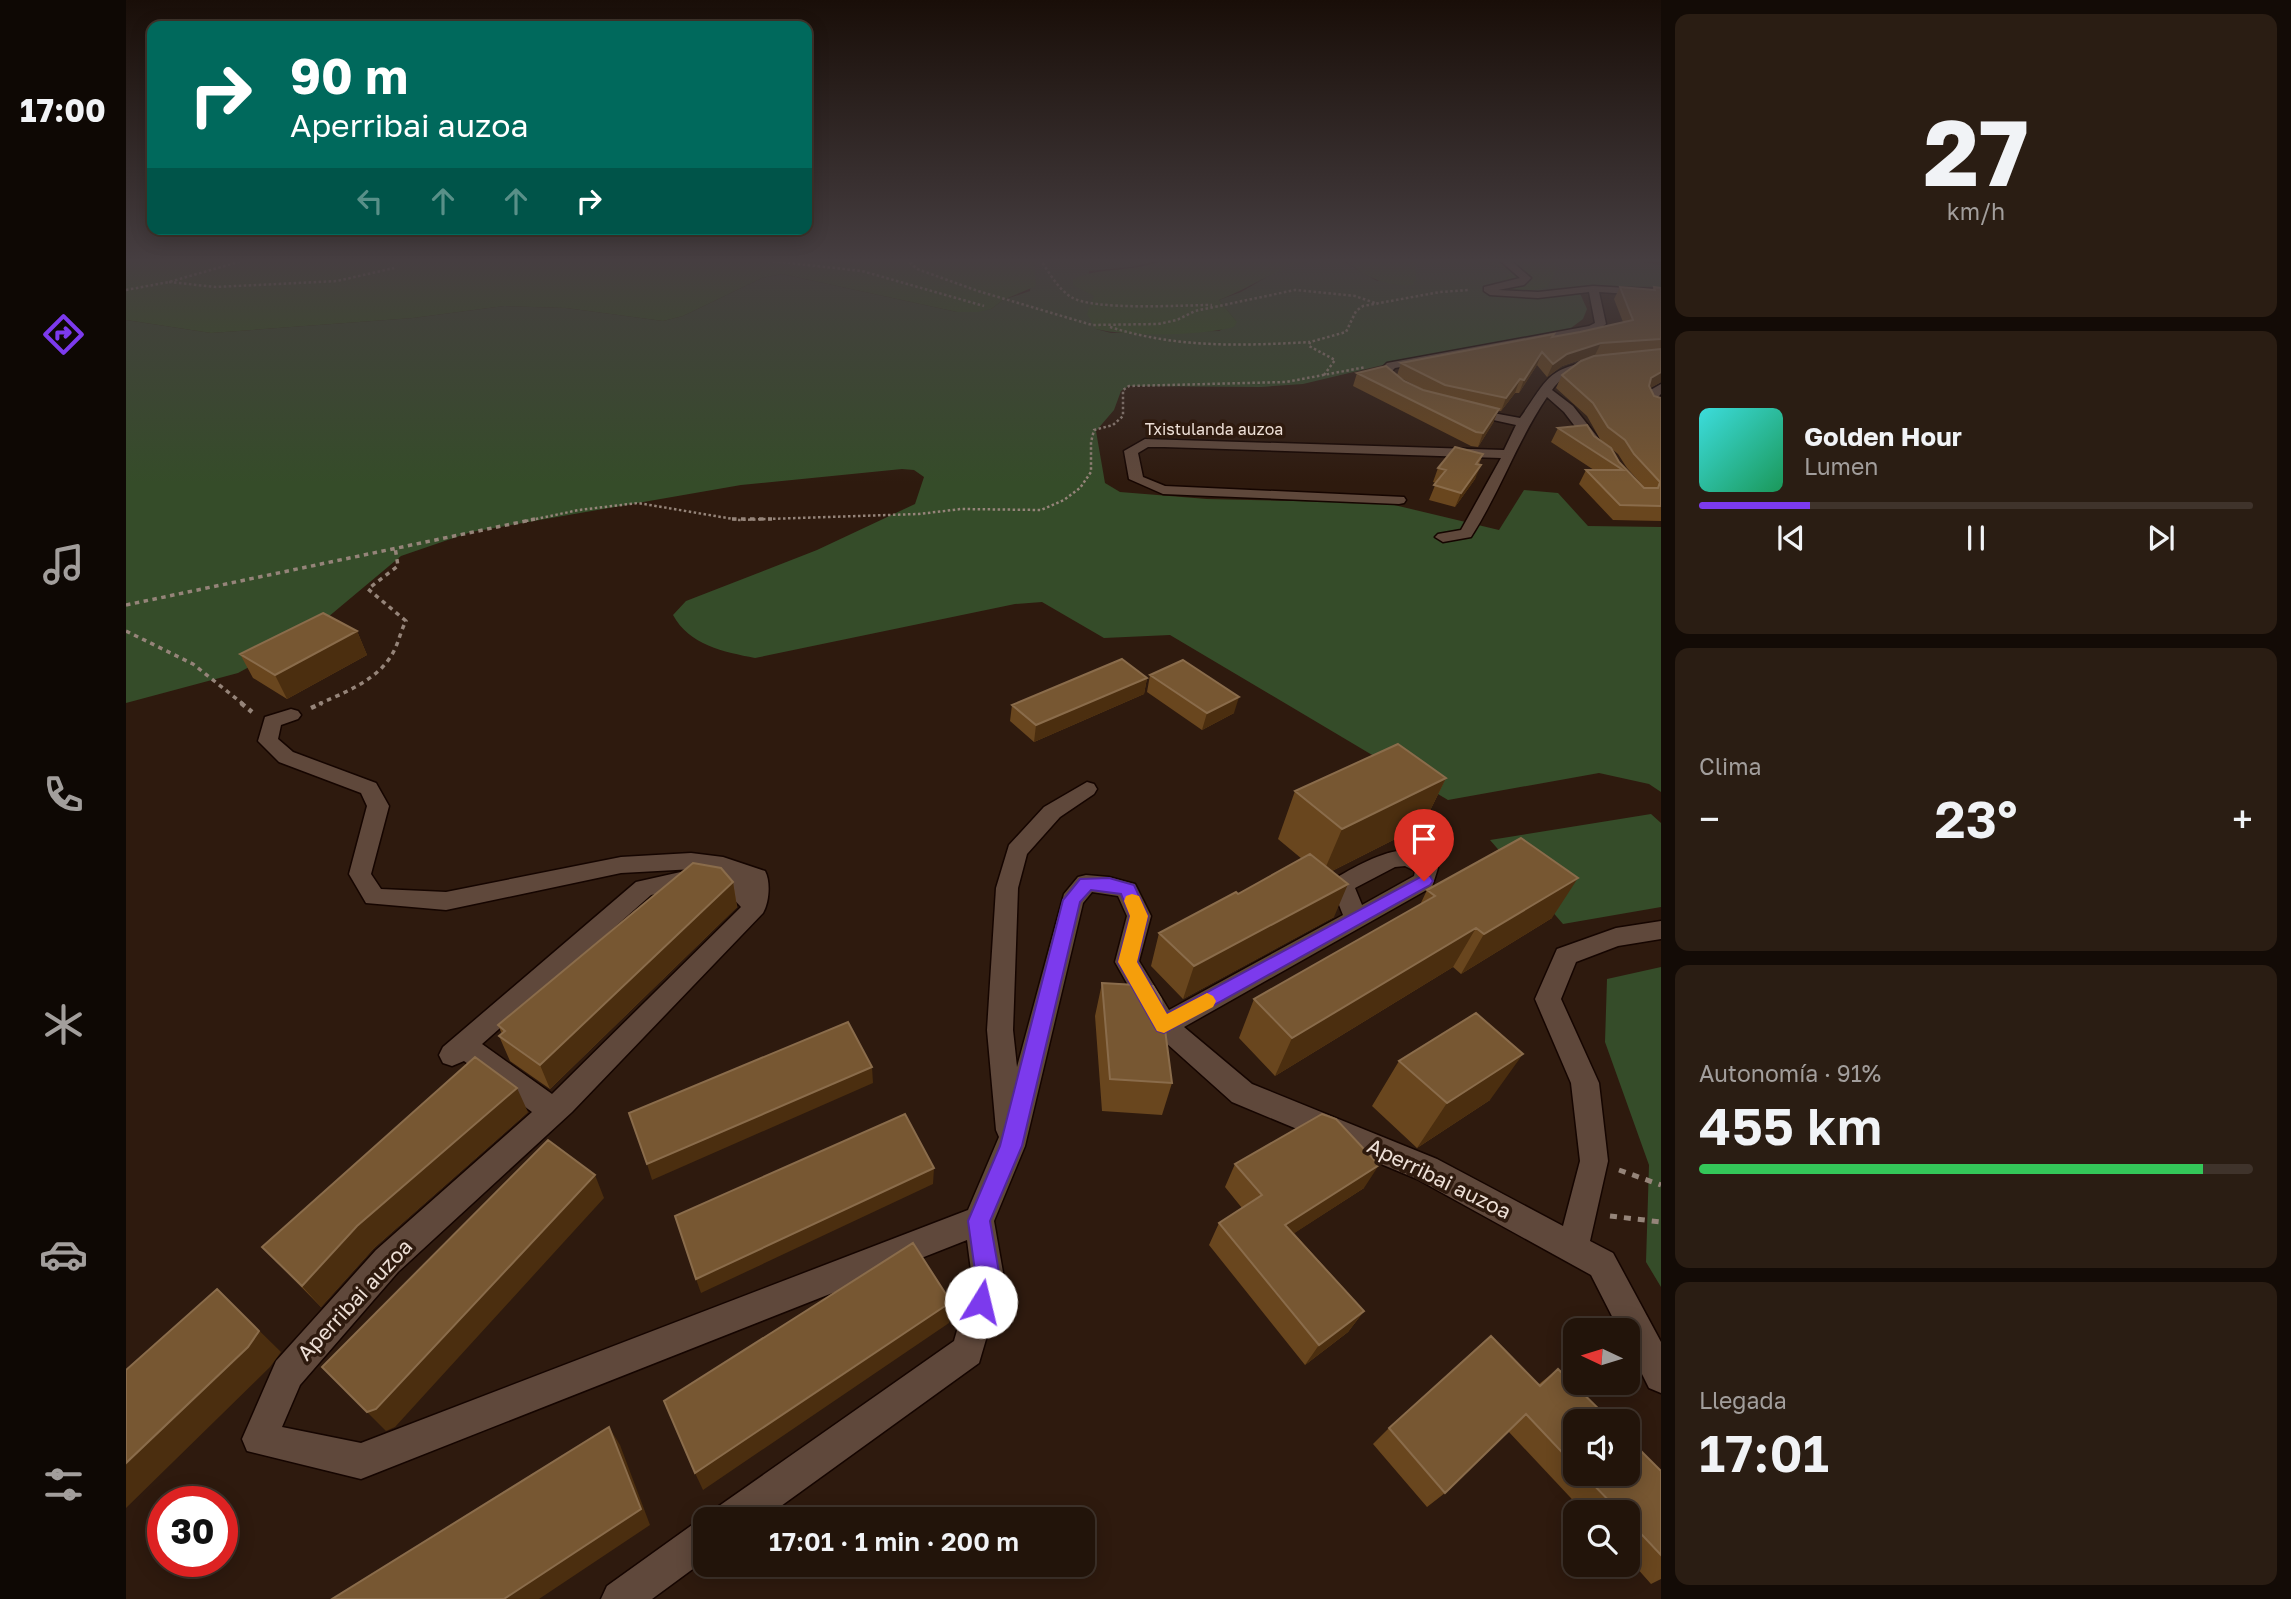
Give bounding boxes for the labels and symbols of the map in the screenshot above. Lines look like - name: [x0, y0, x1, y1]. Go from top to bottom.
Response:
- street label: Txistulanda auzoa: [1145, 419, 1283, 439]
- pin: [1394, 809, 1454, 881]
- street label: Aperribai auzoa: [1363, 1132, 1516, 1224]
- street label: Aperribai auzoa: [291, 1233, 417, 1365]
- position arrow: [944, 1265, 1018, 1339]
- north arrow: [1563, 1318, 1640, 1395]
- speed limit sign: 30: [147, 1486, 238, 1577]

